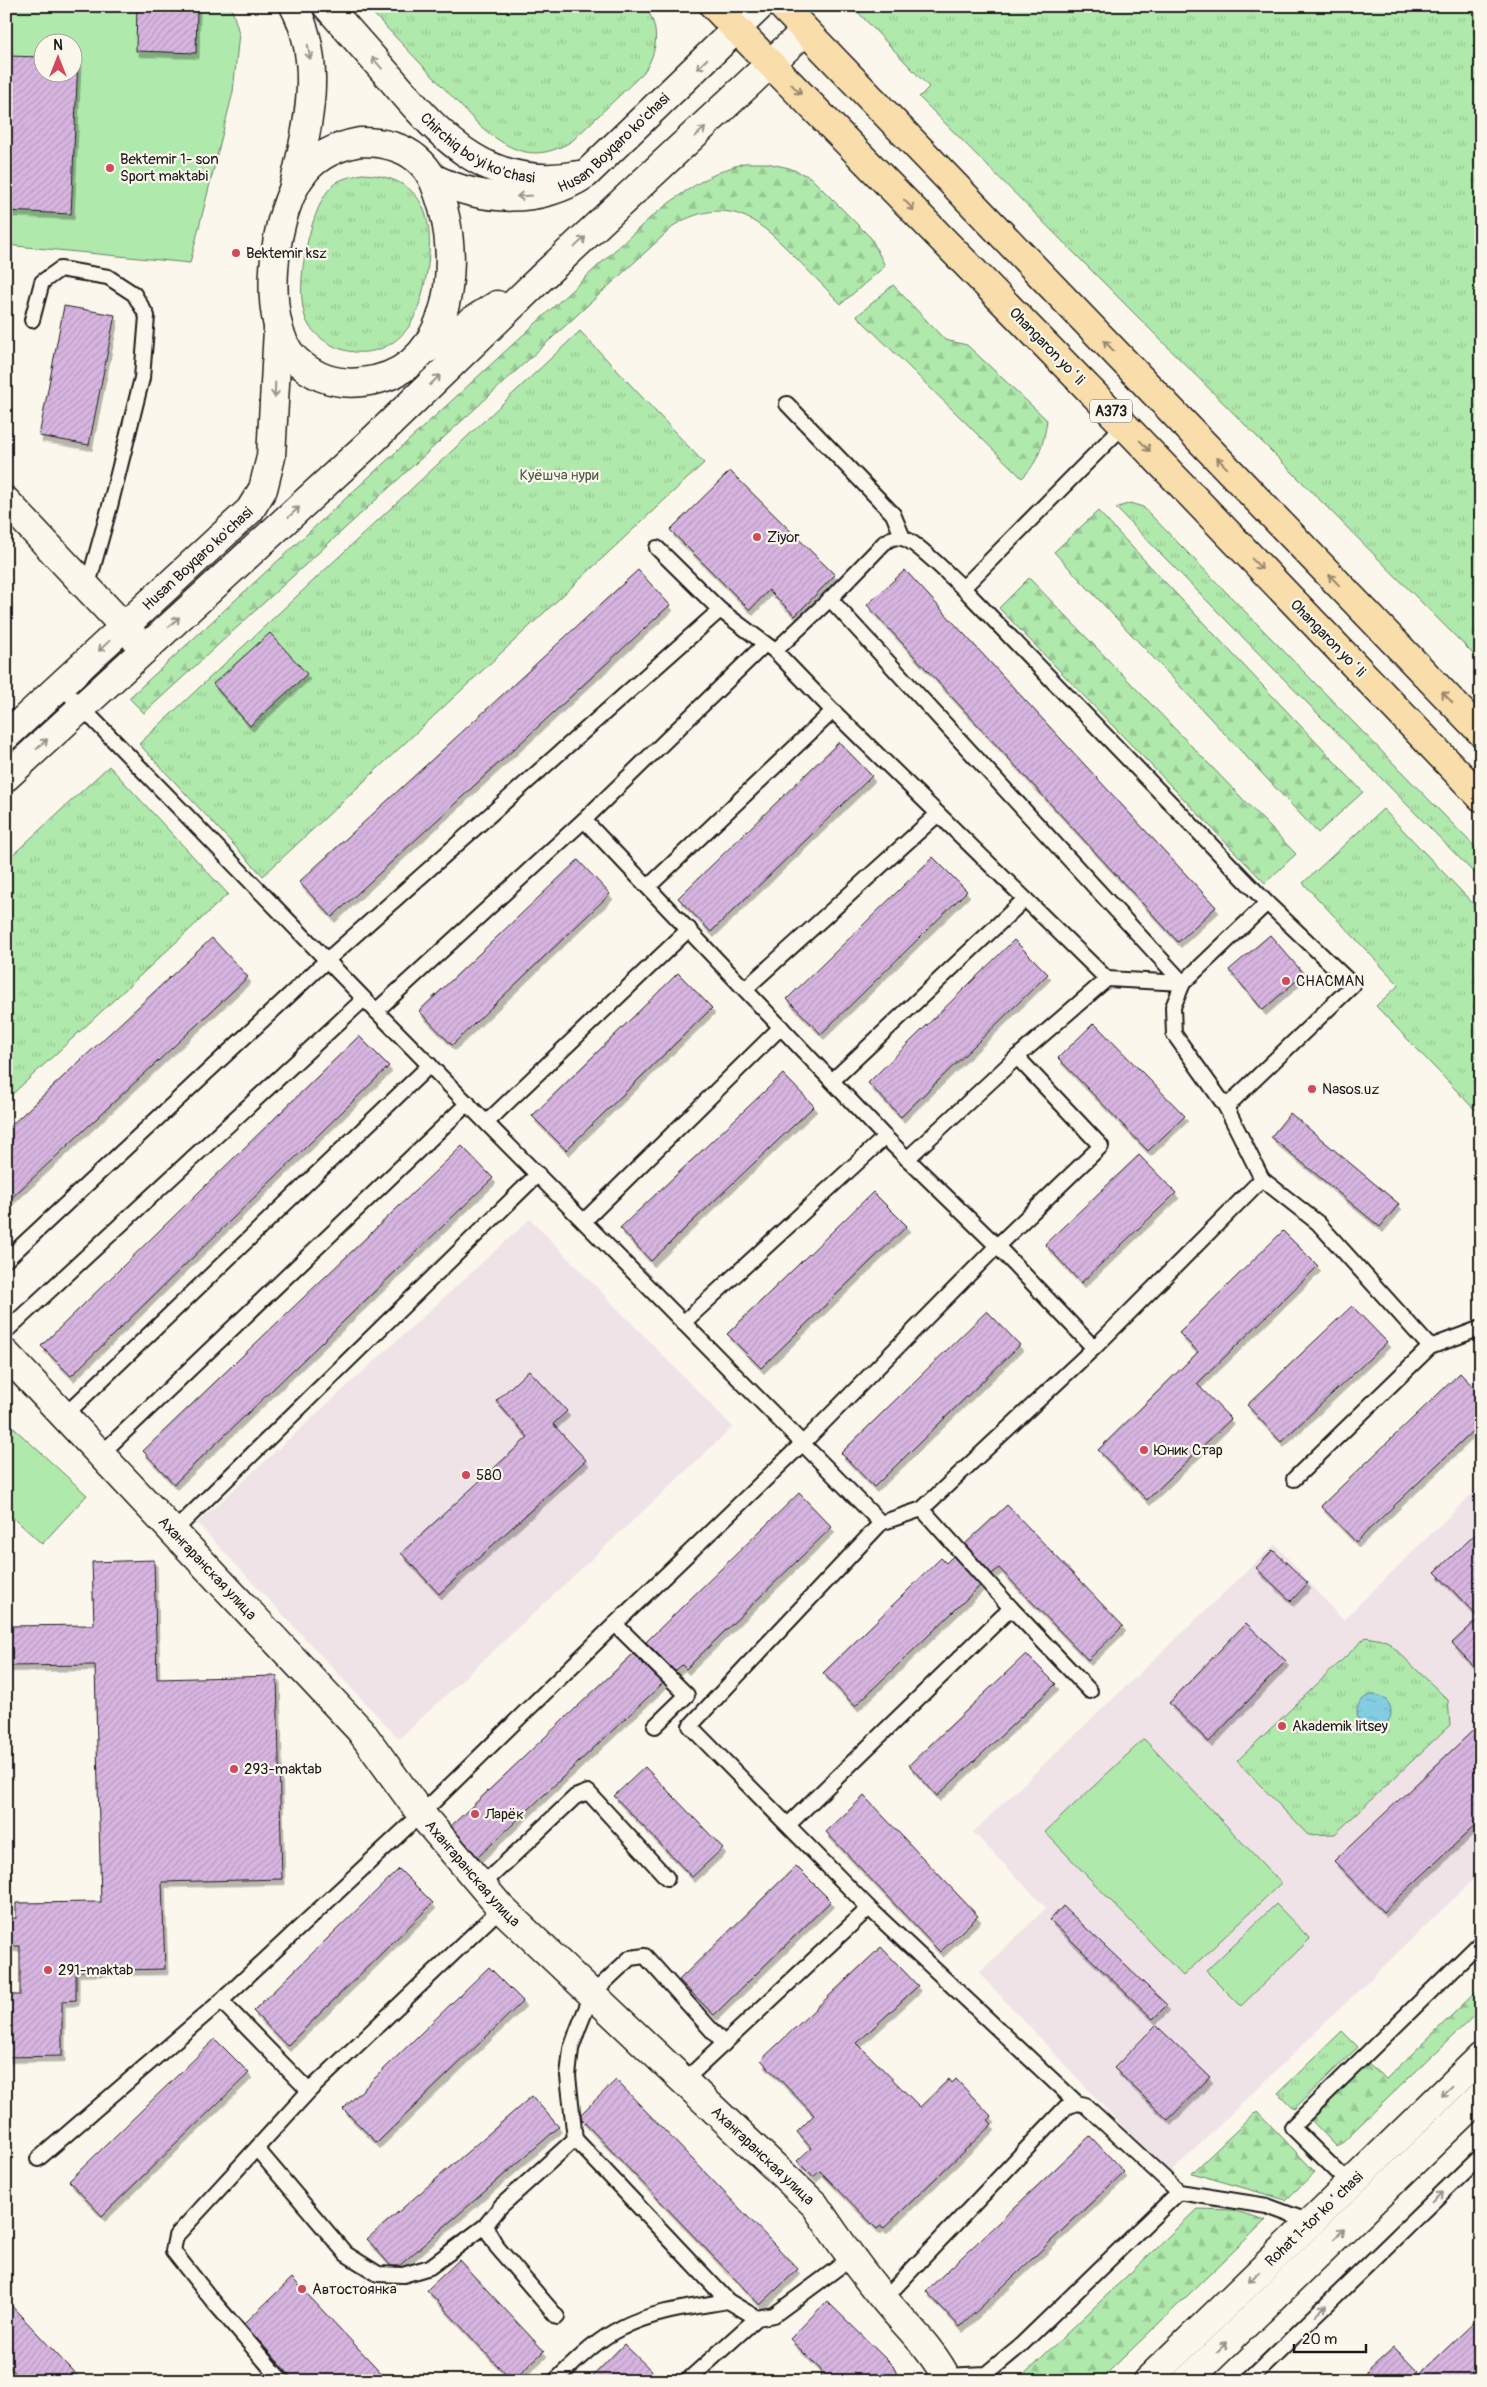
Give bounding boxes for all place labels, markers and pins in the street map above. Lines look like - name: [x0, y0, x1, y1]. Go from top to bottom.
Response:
- place label: Bektemir 1- son Sport maktabi: [120, 150, 219, 186]
- marker: Bektemir 1- son Sport maktabi: [104, 162, 116, 174]
- place label: Bektemir ksz: [246, 244, 327, 263]
- marker: Bektemir ksz: [230, 247, 242, 259]
- place label: Ziyor: [767, 528, 800, 547]
- marker: Ziyor: [751, 531, 763, 543]
- place label: CHACMAN: [1296, 972, 1364, 991]
- marker: CHACMAN: [1280, 975, 1292, 987]
- place label: Nasos.uz: [1322, 1080, 1379, 1099]
- marker: Nasos.uz: [1306, 1083, 1318, 1095]
- place label: Юник Стар: [1154, 1441, 1223, 1460]
- marker: Юник Стар: [1138, 1444, 1150, 1456]
- place label: 580: [476, 1466, 502, 1485]
- marker: 580: [460, 1469, 472, 1481]
- place label: Akademik litsey: [1292, 1717, 1389, 1736]
- marker: Akademik litsey: [1276, 1720, 1288, 1732]
- place label: 293-maktab: [244, 1760, 322, 1779]
- marker: 293-maktab: [228, 1763, 240, 1775]
- place label: Ларёк: [484, 1805, 524, 1824]
- marker: Ларёк: [469, 1808, 481, 1820]
- place label: 291-maktab: [58, 1961, 133, 1980]
- marker: 291-maktab: [42, 1964, 54, 1976]
- place label: Автостоянка: [312, 2280, 397, 2299]
- marker: Автостоянка: [296, 2283, 308, 2295]

